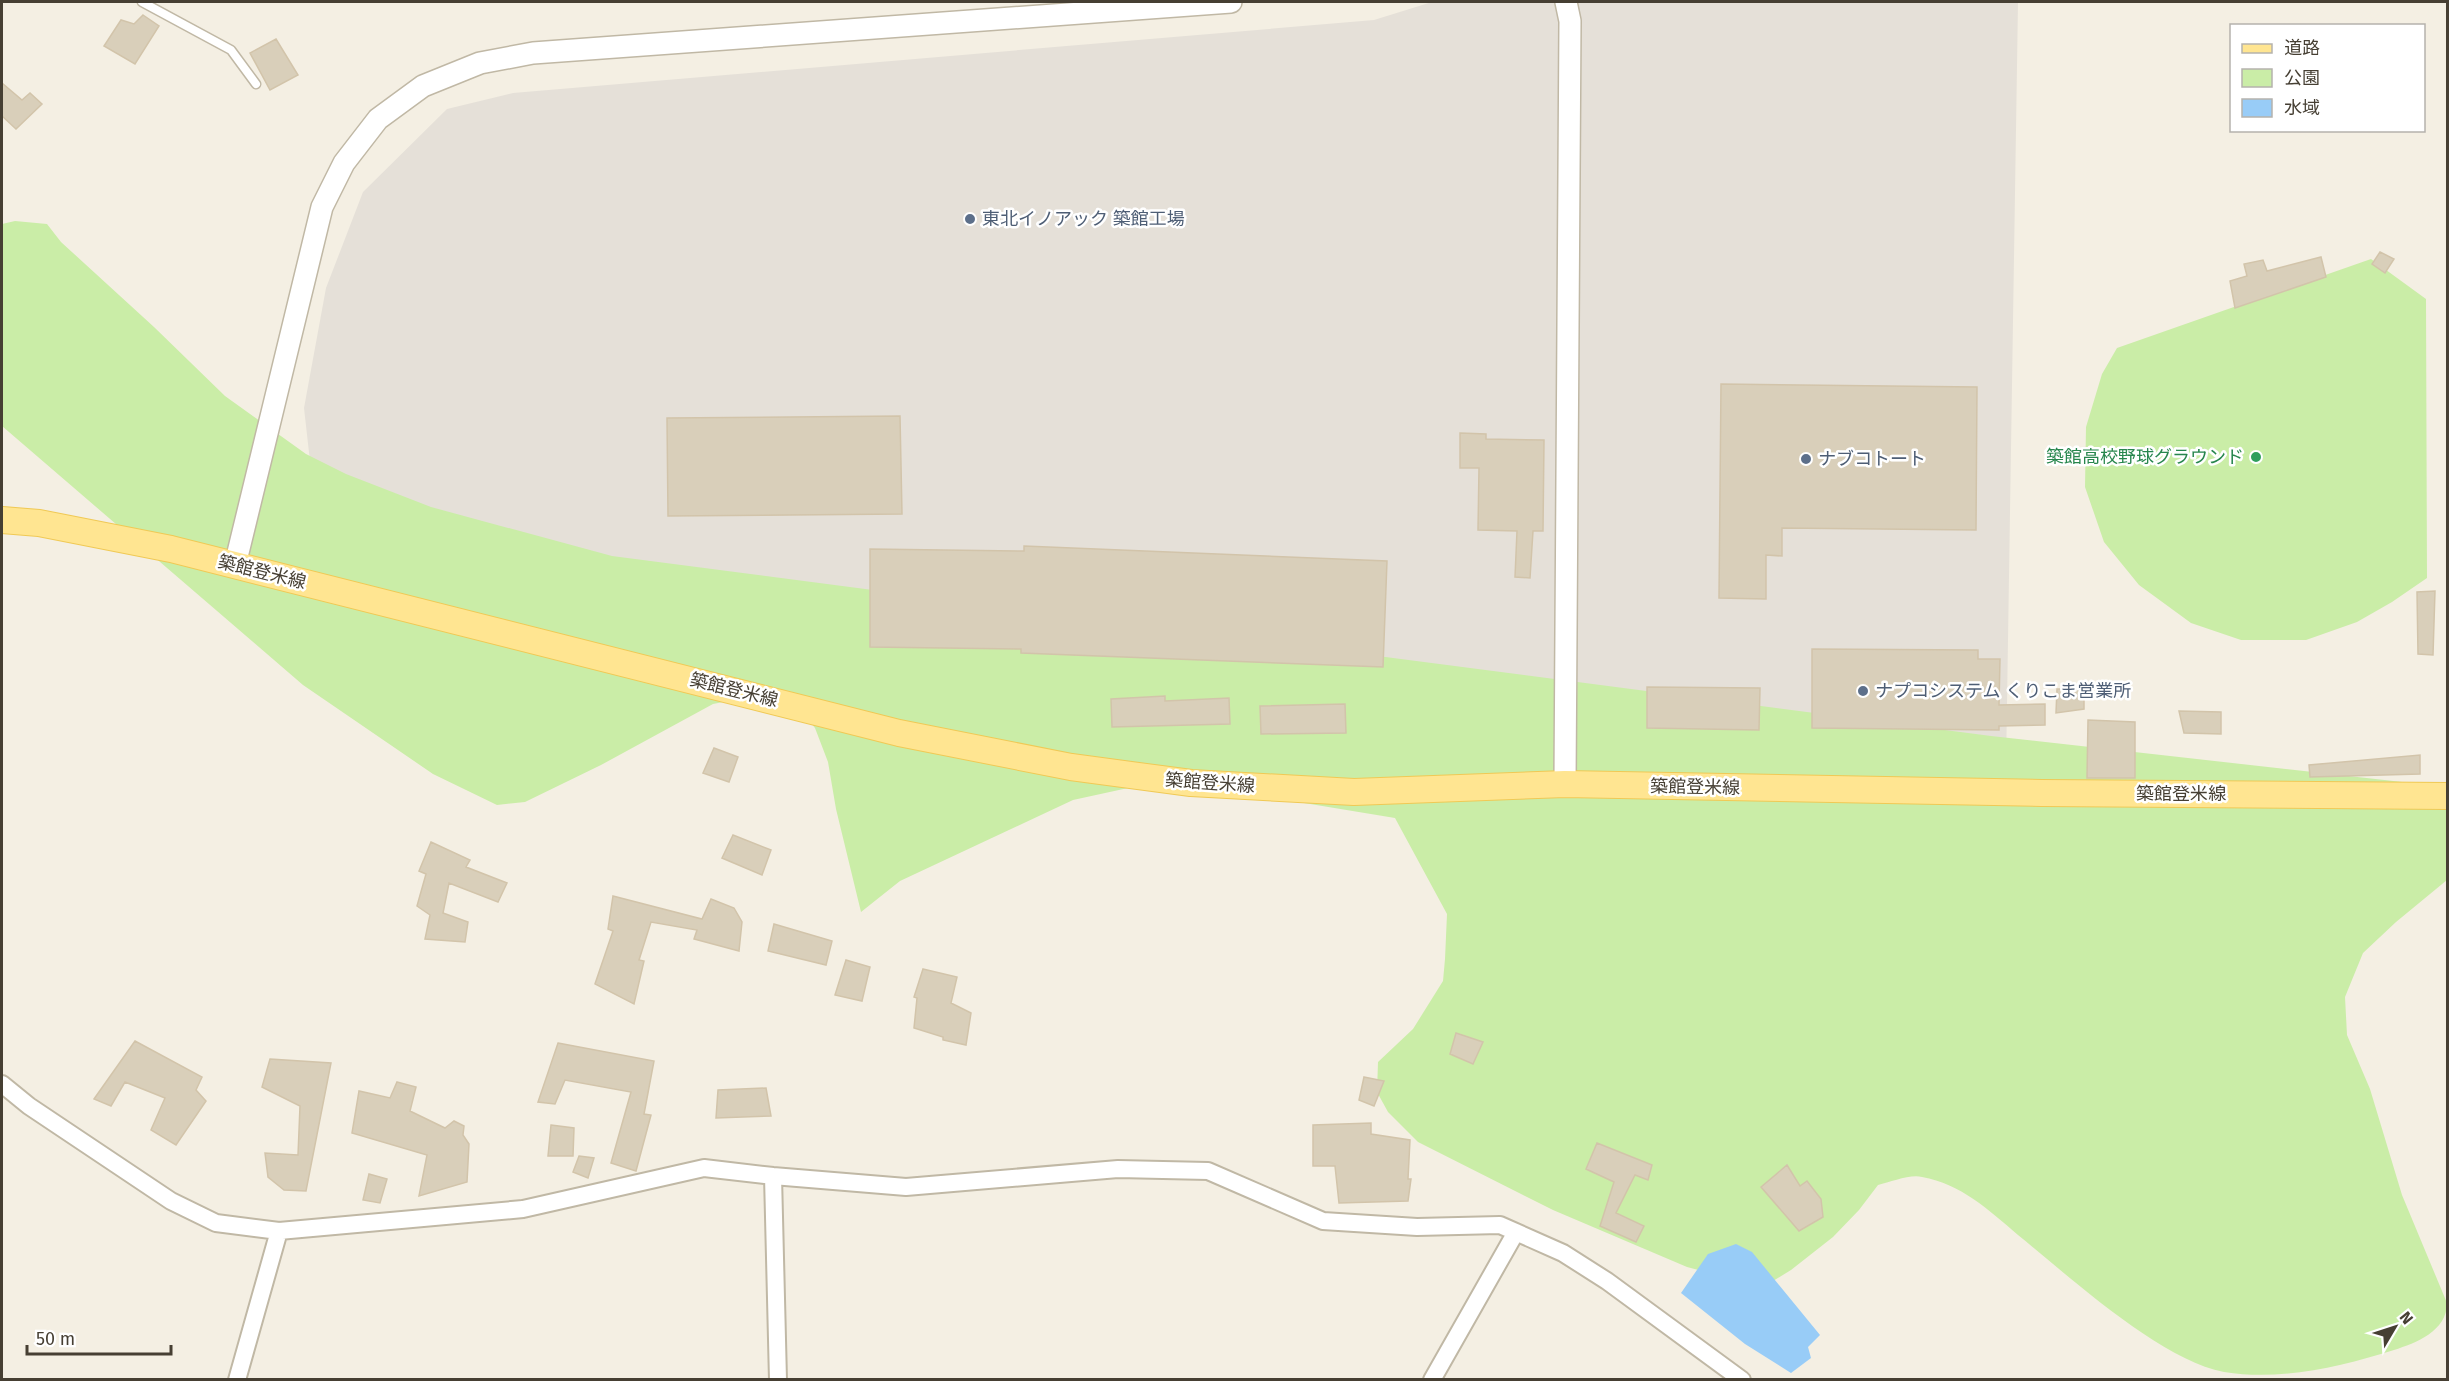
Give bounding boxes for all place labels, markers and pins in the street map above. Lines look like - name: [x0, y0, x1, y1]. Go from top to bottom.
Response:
- place label: 東北イノアック 築館工場: [982, 208, 1185, 230]
- marker: 東北イノアック 築館工場: [963, 212, 977, 226]
- place label: 築館高校野球グラウンド: [2046, 446, 2244, 468]
- place label: ナブコトート: [1818, 448, 1926, 470]
- marker: 築館高校野球グラウンド: [2249, 450, 2263, 464]
- marker: ナブコトート: [1799, 452, 1813, 466]
- place label: ナプコシステム くりこま営業所: [1875, 680, 2131, 702]
- marker: ナプコシステム くりこま営業所: [1856, 684, 1870, 698]

